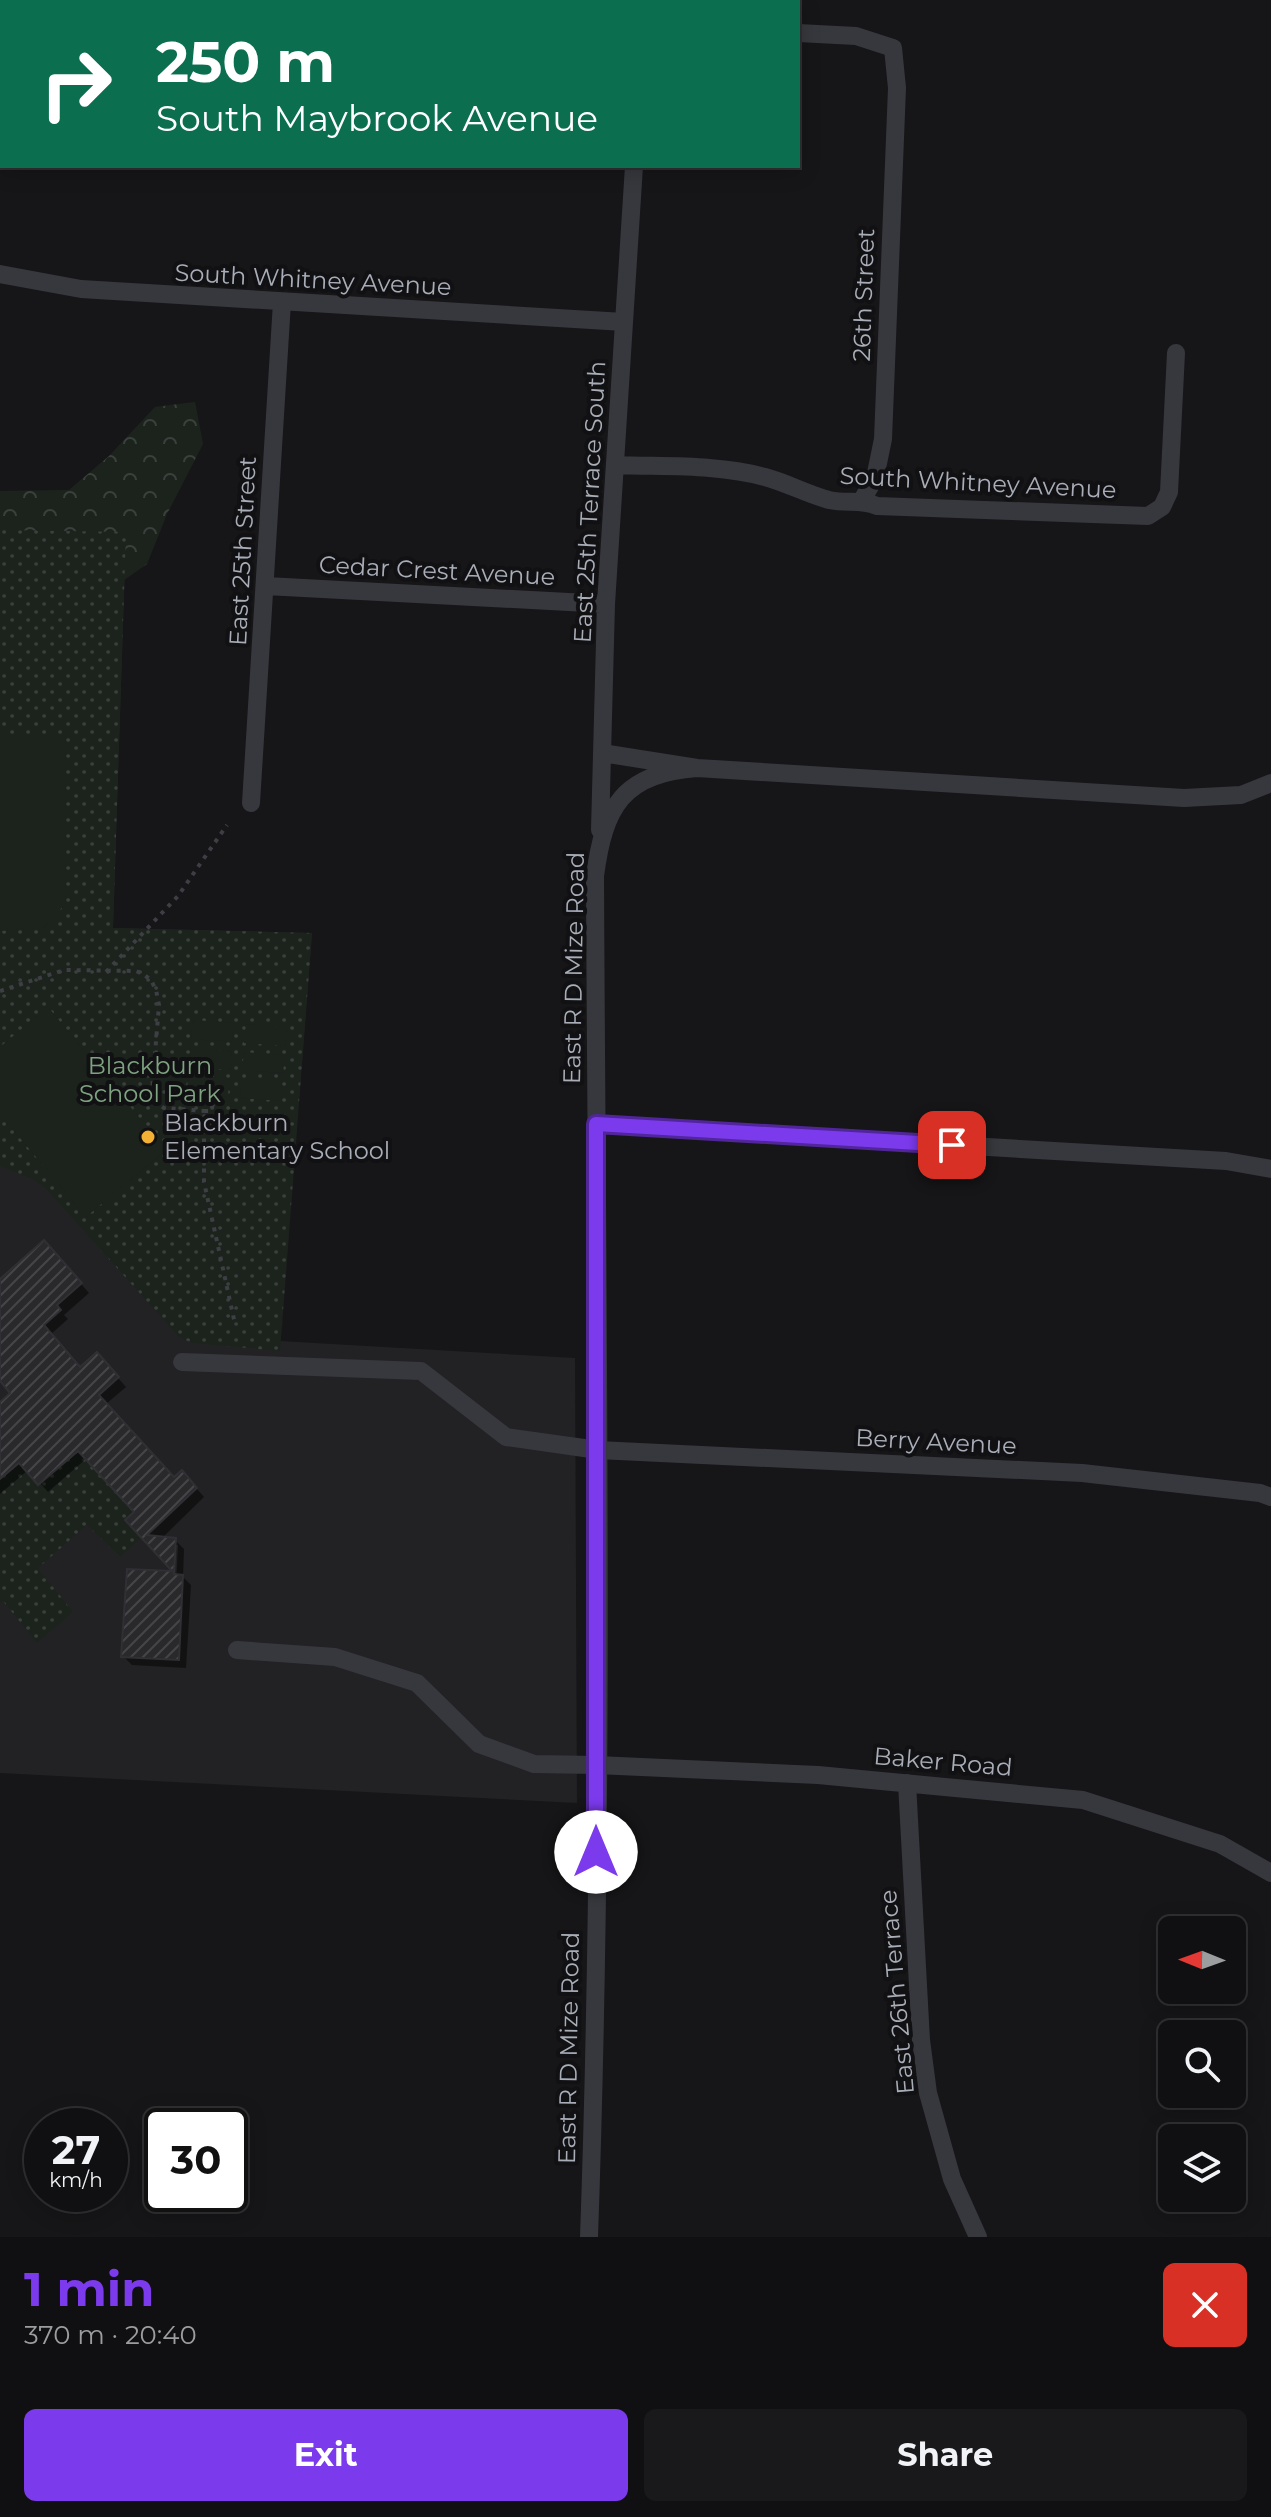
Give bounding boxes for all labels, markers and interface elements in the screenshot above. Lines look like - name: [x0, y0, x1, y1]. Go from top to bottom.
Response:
- text: 250 m: [156, 28, 335, 96]
- icon: right: [24, 32, 128, 136]
- text: South Maybrook Avenue: [156, 96, 598, 140]
- street label: 26th Street: [847, 228, 880, 362]
- street label: South Whitney Avenue: [174, 258, 452, 301]
- street label: East 25th Terrace South: [568, 360, 611, 644]
- street label: East 25th Street: [223, 455, 262, 647]
- street label: South Whitney Avenue: [839, 461, 1117, 504]
- street label: Cedar Crest Avenue: [318, 550, 556, 591]
- street label: East R D Mize Road: [557, 852, 590, 1084]
- park label: Blackburn School Park: [79, 1051, 222, 1108]
- place label: Blackburn Elementary School: [164, 1108, 390, 1165]
- pin: [918, 1111, 986, 1179]
- icon: arrive: [930, 1123, 974, 1167]
- marker: Blackburn Elementary School: [139, 1128, 157, 1146]
- street label: Berry Avenue: [855, 1423, 1017, 1460]
- street label: Baker Road: [872, 1741, 1014, 1782]
- position arrow: [554, 1810, 638, 1894]
- street label: East 26th Terrace: [873, 1889, 920, 2096]
- north arrow: [1158, 1916, 1246, 2004]
- map controls: [1158, 1916, 1246, 2212]
- street label: East R D Mize Road: [552, 1932, 585, 2164]
- button: search: [1158, 2020, 1246, 2108]
- speed limit sign: 30: [144, 2108, 248, 2212]
- button: layers: [1158, 2124, 1246, 2212]
- text: 27: [52, 2125, 100, 2174]
- text: km/h: [49, 2168, 103, 2192]
- text: 1 min: [24, 2260, 154, 2318]
- button: close: [1163, 2263, 1247, 2347]
- text: 370 m · 20:40: [24, 2319, 197, 2351]
- button: Exit: [24, 2409, 628, 2501]
- button: Share: [644, 2409, 1247, 2501]

